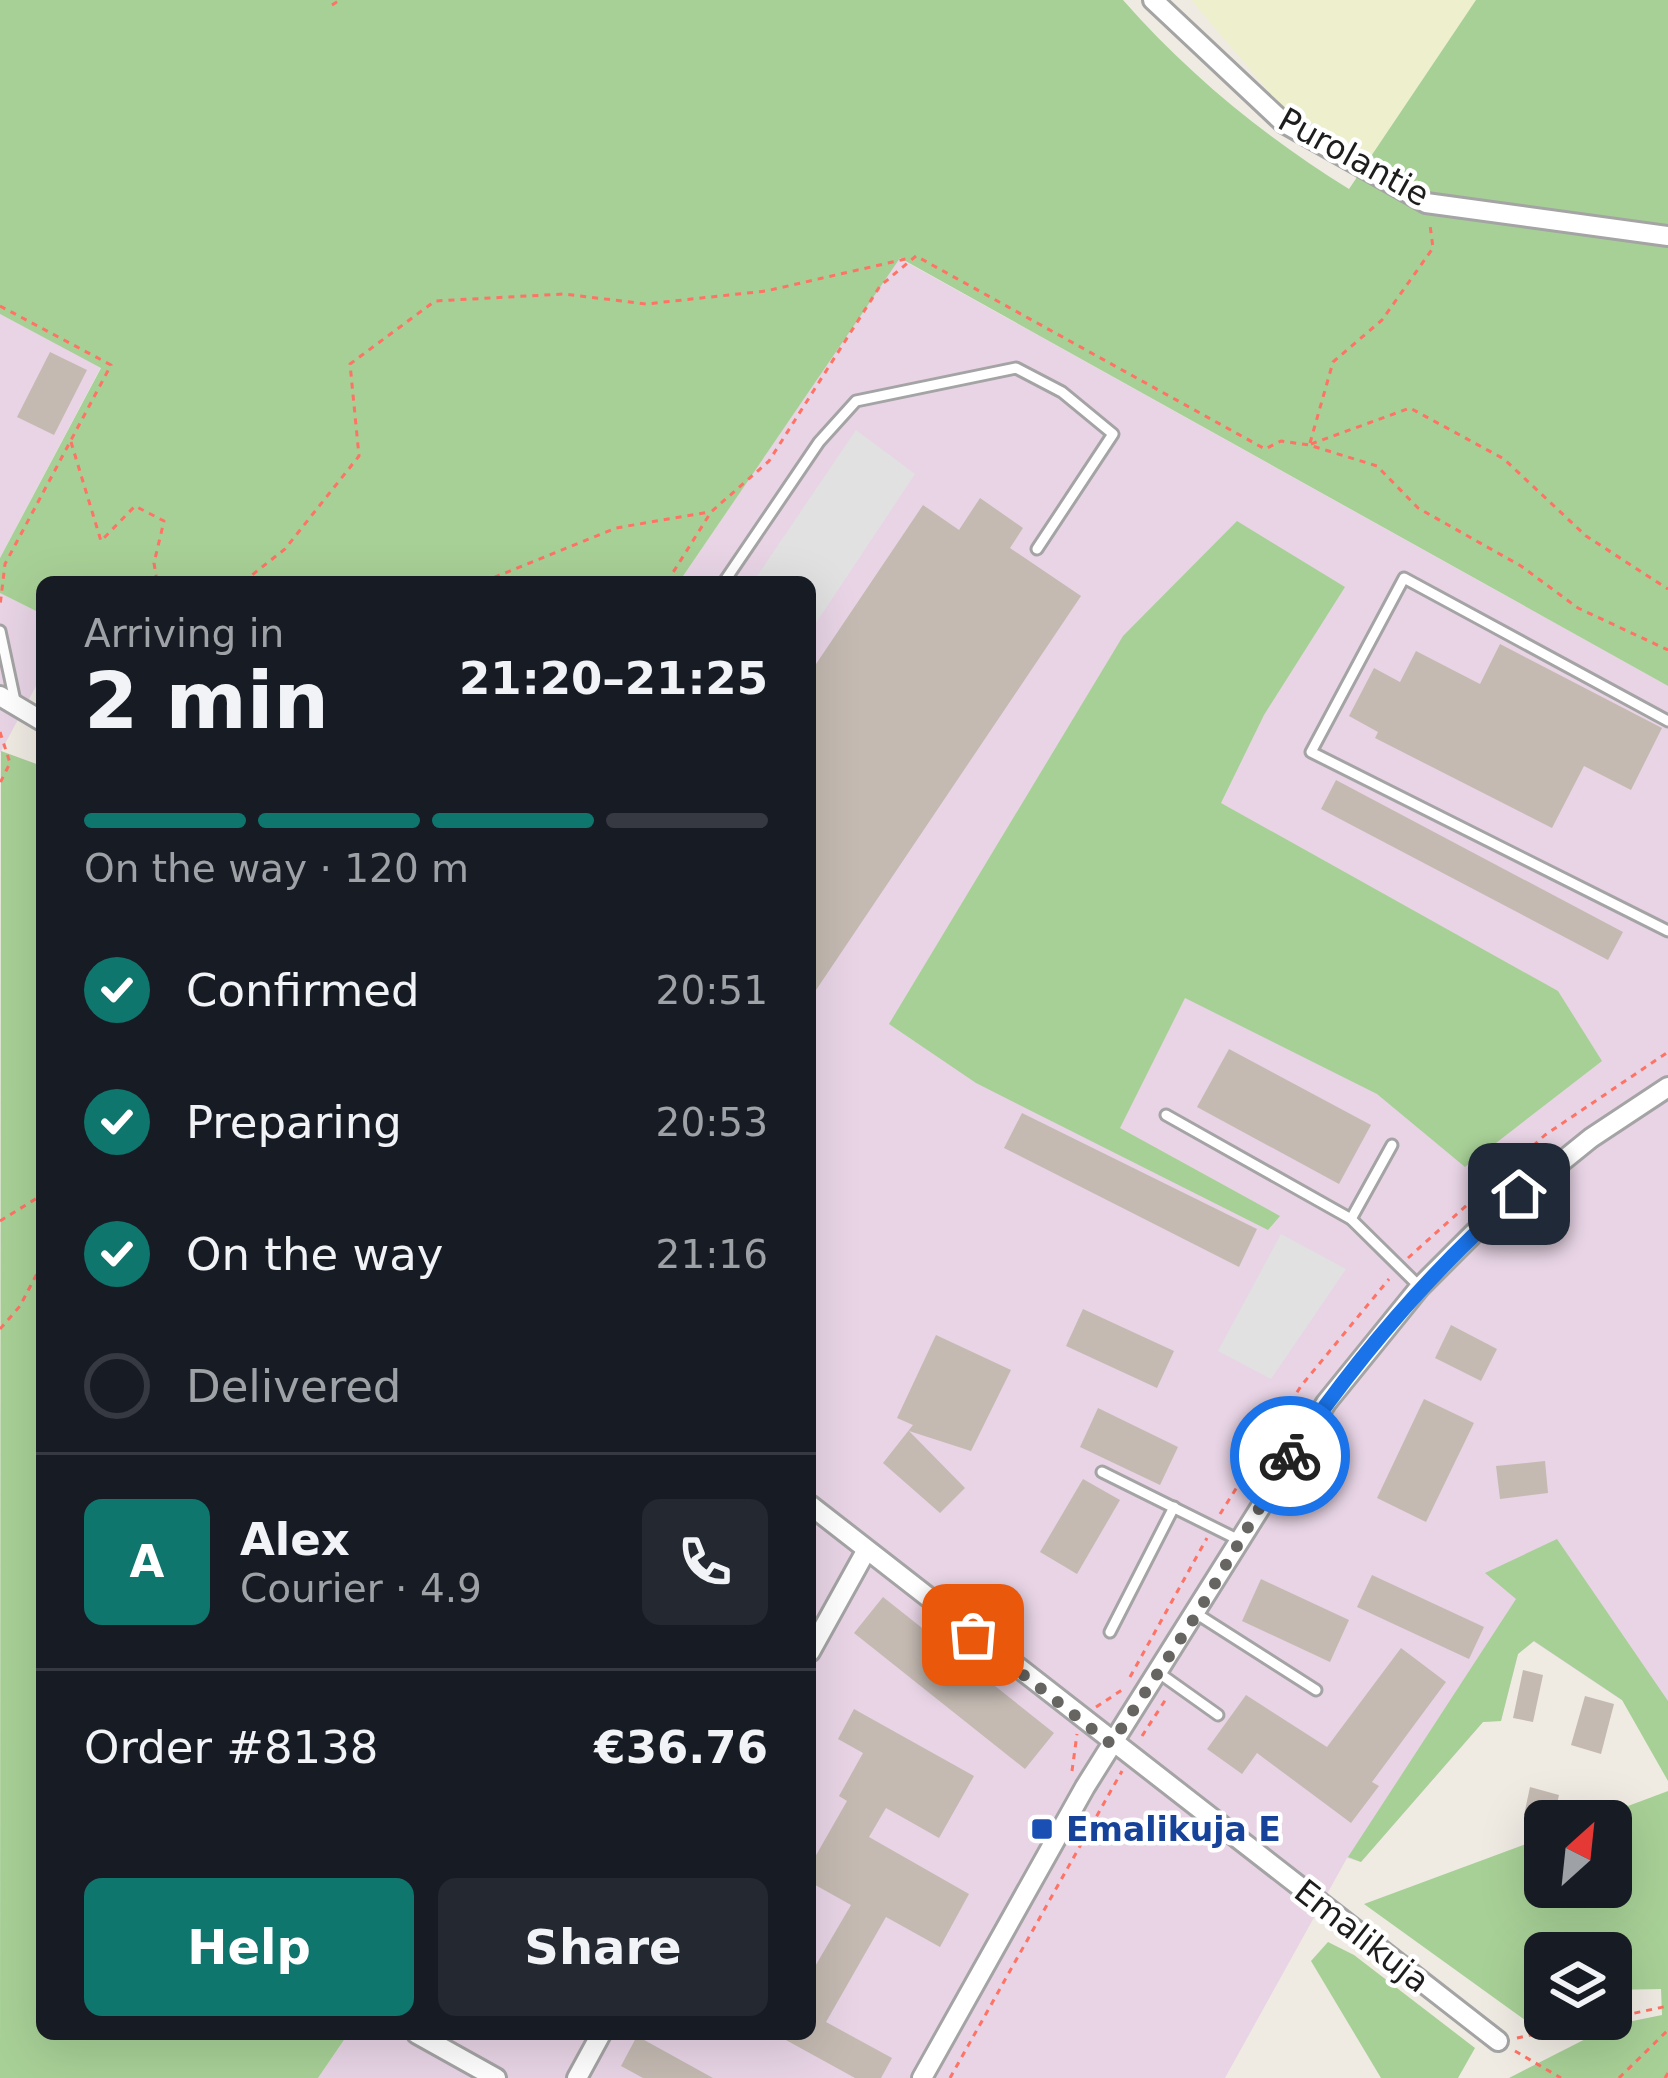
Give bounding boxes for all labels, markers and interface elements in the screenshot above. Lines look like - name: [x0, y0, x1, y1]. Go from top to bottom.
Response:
- street label: Purolantie: [1272, 100, 1436, 214]
- text: Arriving in: [84, 611, 284, 656]
- text: 21:20–21:25: [459, 652, 768, 705]
- text: 2 min: [84, 656, 329, 746]
- text: On the way · 120 m: [84, 846, 469, 891]
- icon: check: [84, 957, 150, 1023]
- text: Confirmed: [186, 964, 420, 1017]
- text: 20:51: [656, 968, 768, 1013]
- icon: check: [84, 1089, 150, 1155]
- text: Preparing: [186, 1096, 402, 1149]
- text: 20:53: [656, 1100, 768, 1145]
- pin: [1468, 1143, 1570, 1245]
- icon: home: [1486, 1161, 1552, 1227]
- icon: check: [84, 1221, 150, 1287]
- text: On the way: [186, 1228, 443, 1281]
- text: 21:16: [656, 1232, 768, 1277]
- text: Delivered: [186, 1360, 401, 1413]
- courier: [1230, 1396, 1350, 1516]
- icon: bike: [1257, 1423, 1323, 1489]
- button: phone: [642, 1499, 768, 1625]
- text: Alex: [240, 1513, 350, 1566]
- text: A: [130, 1535, 164, 1588]
- text: Courier · 4.9: [240, 1566, 482, 1611]
- pin: [922, 1584, 1024, 1686]
- icon: bag: [940, 1602, 1006, 1668]
- text: Order #8138: [84, 1721, 378, 1774]
- text: €36.76: [594, 1721, 768, 1774]
- north arrow: [1524, 1800, 1632, 1908]
- map controls: [1524, 1800, 1632, 2040]
- place label: Emalikuja E: [1066, 1810, 1281, 1849]
- marker: Emalikuja E: [1029, 1816, 1055, 1842]
- street label: Emalikuja: [1287, 1871, 1437, 2001]
- button: Help: [84, 1878, 414, 2016]
- button: Share: [438, 1878, 768, 2016]
- button: layers: [1524, 1932, 1632, 2040]

